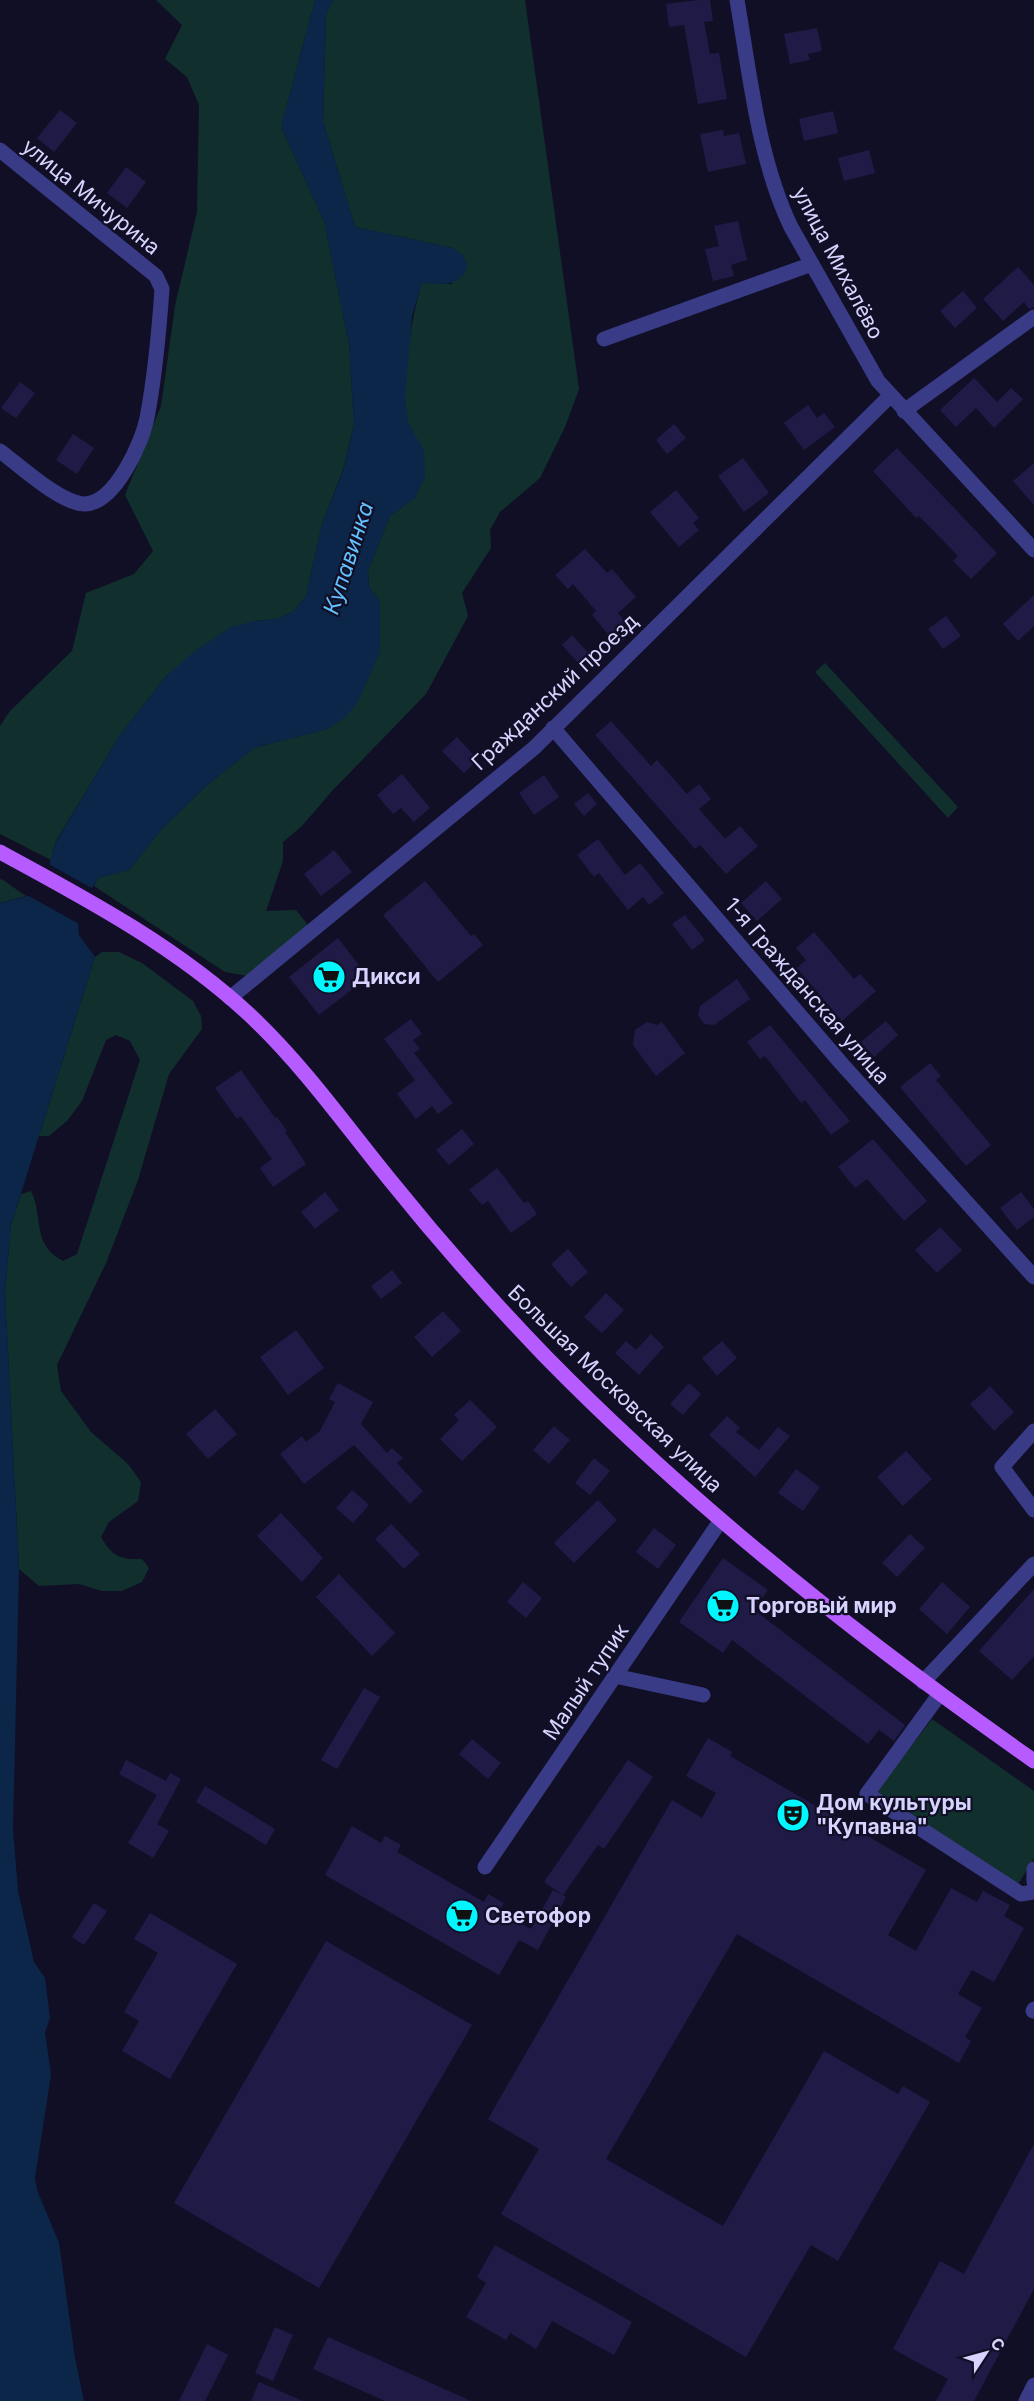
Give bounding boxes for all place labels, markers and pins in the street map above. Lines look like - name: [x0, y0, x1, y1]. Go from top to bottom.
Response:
- supermarket icon: Дикси: [311, 959, 347, 995]
- place label: Дикси: [352, 964, 421, 989]
- supermarket icon: Торговый мир: [705, 1588, 741, 1624]
- place label: Торговый мир: [746, 1593, 897, 1618]
- place label: Дом культуры "Купавна": [816, 1790, 972, 1839]
- theatre icon: Дом культуры "Купавна": [775, 1797, 811, 1833]
- supermarket icon: Светофор: [444, 1898, 480, 1934]
- place label: Светофор: [485, 1903, 591, 1928]

